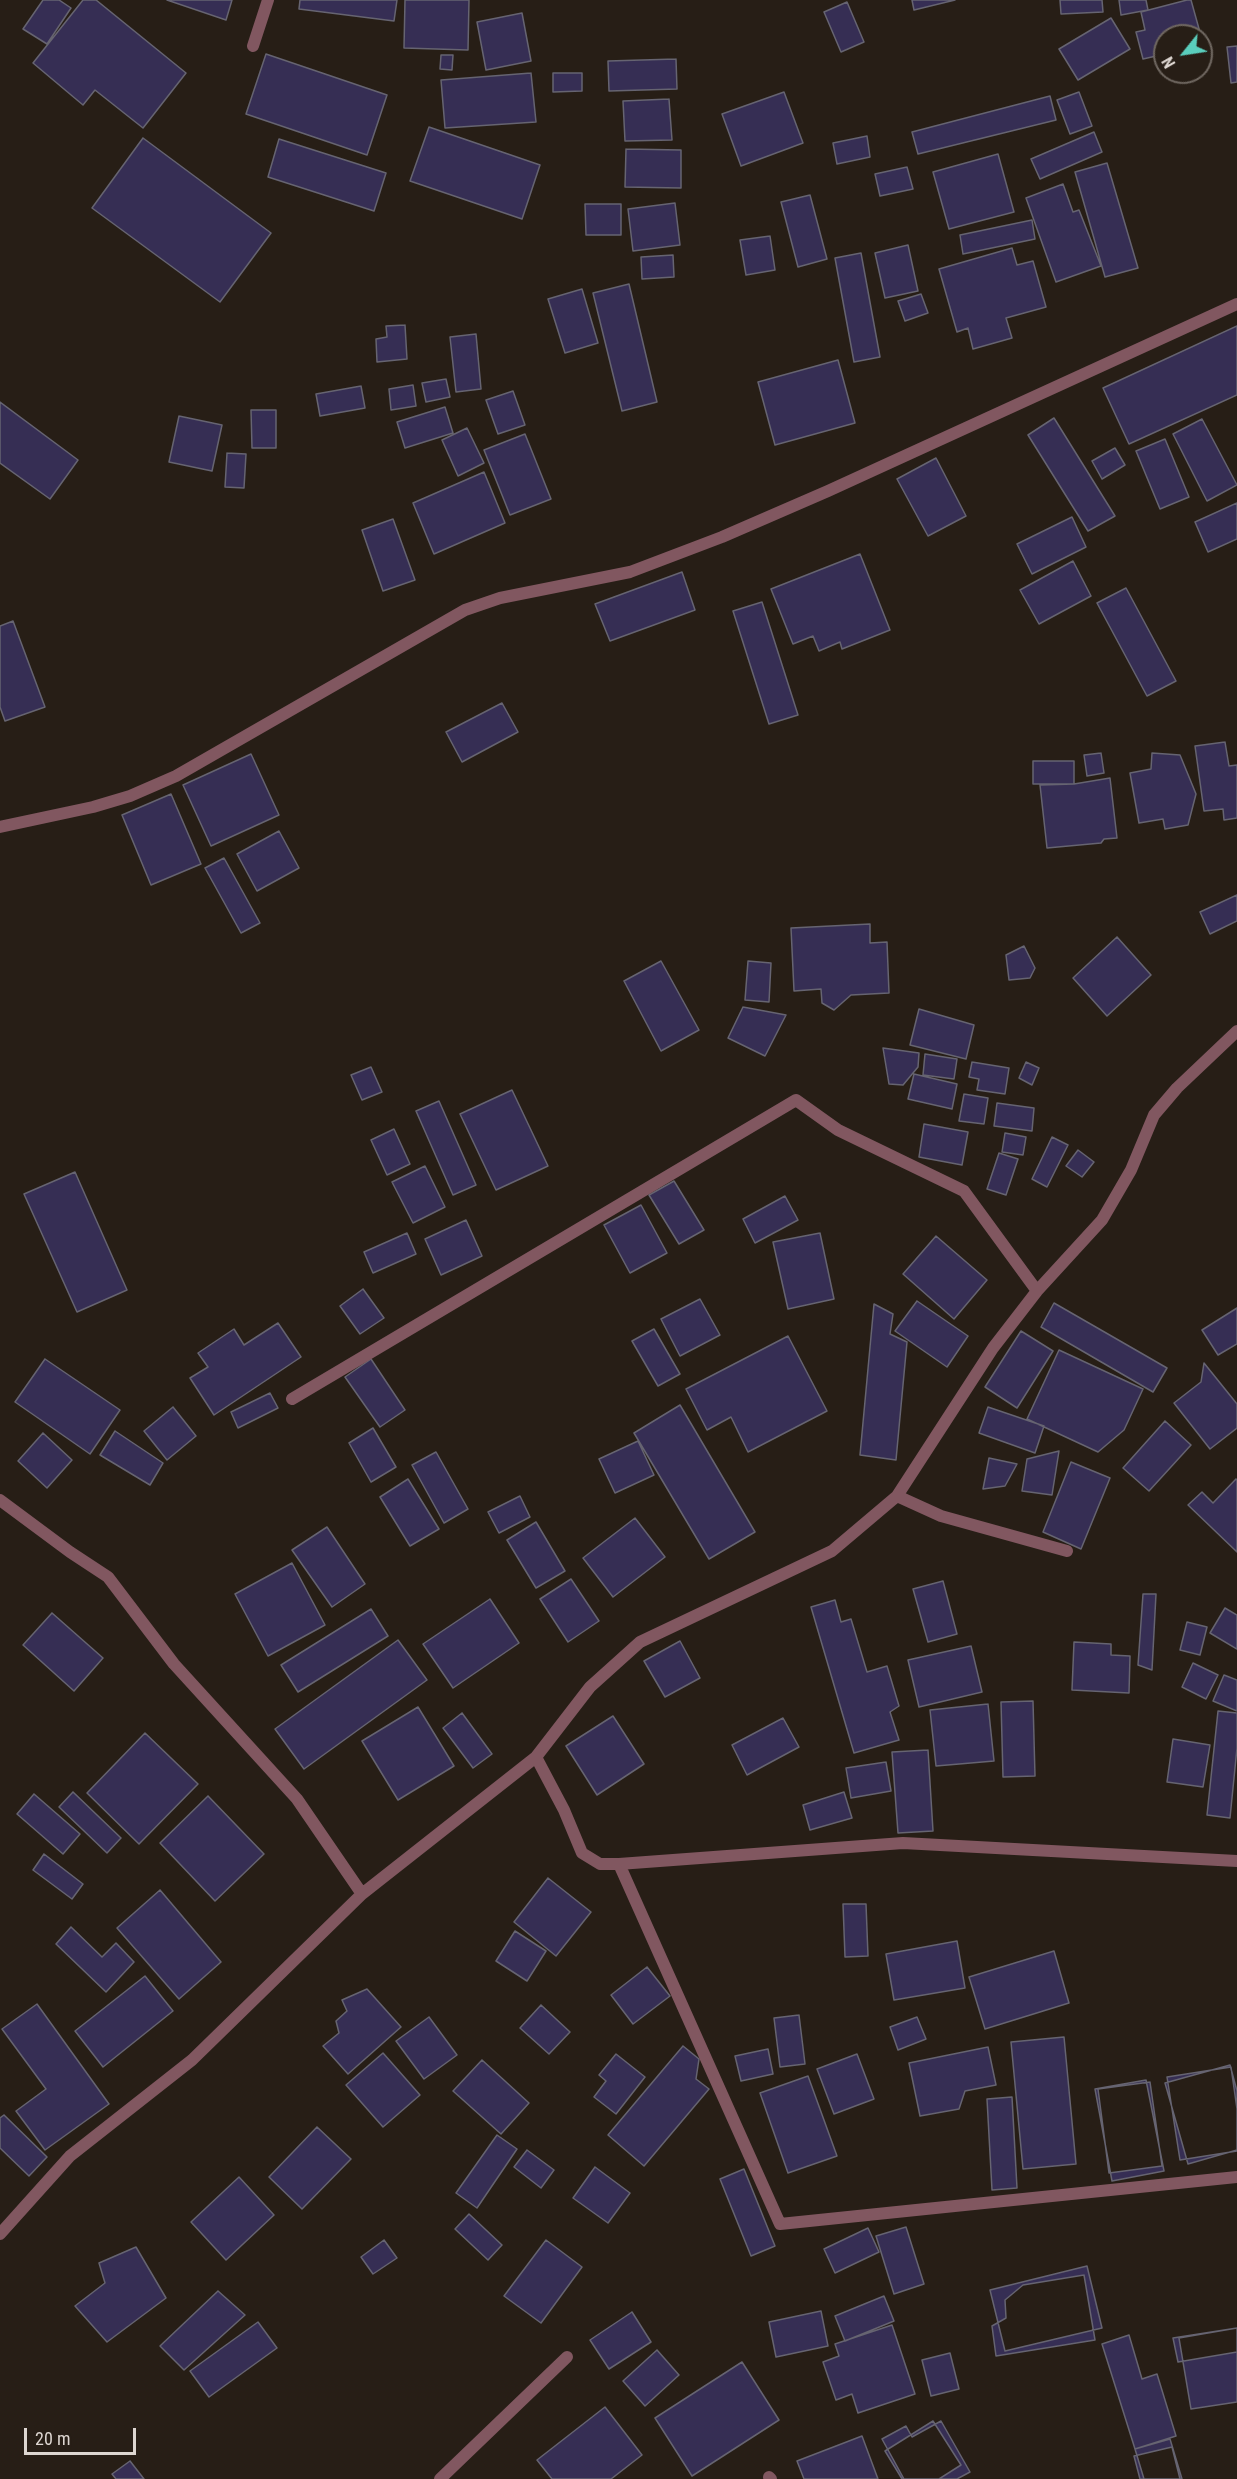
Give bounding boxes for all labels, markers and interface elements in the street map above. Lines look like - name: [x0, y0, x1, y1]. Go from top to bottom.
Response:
- north arrow: [1153, 24, 1213, 84]
- text: N: [1158, 53, 1179, 71]
- scale bar: [27, 2416, 140, 2454]
- text: 20 m: [35, 2428, 70, 2449]

